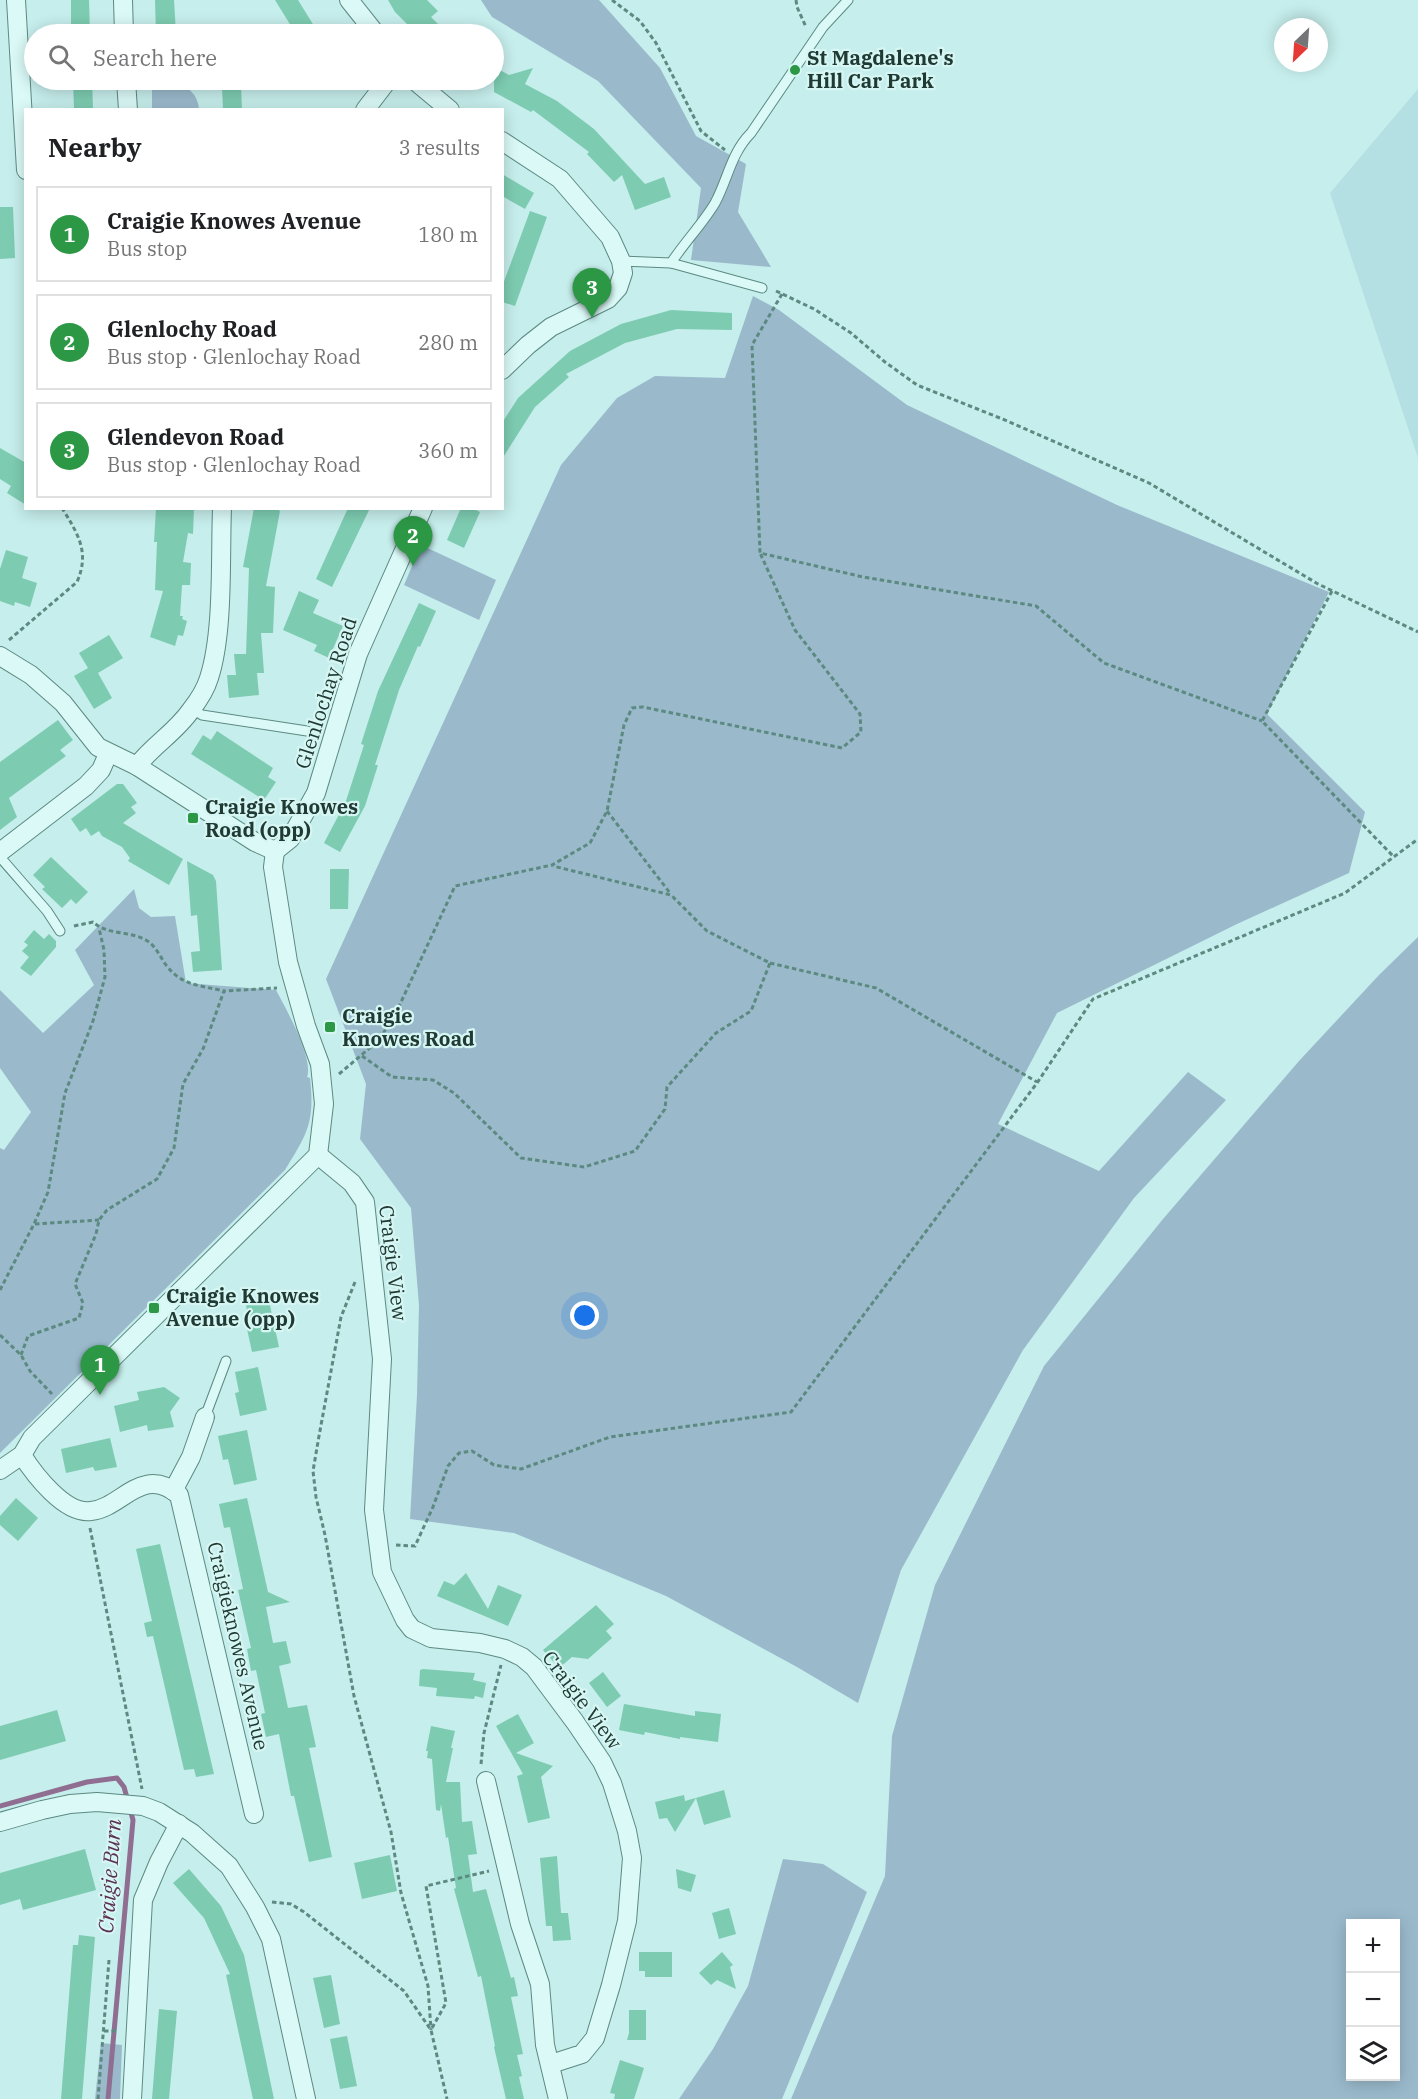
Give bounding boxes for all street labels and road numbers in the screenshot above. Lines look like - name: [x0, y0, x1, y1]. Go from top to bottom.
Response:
- street label: Glenlochay Road: [288, 614, 363, 772]
- street label: Craigie View: [373, 1203, 414, 1323]
- street label: Craigieknowes Avenue: [201, 1539, 276, 1753]
- street label: Craigie View: [536, 1645, 629, 1755]

